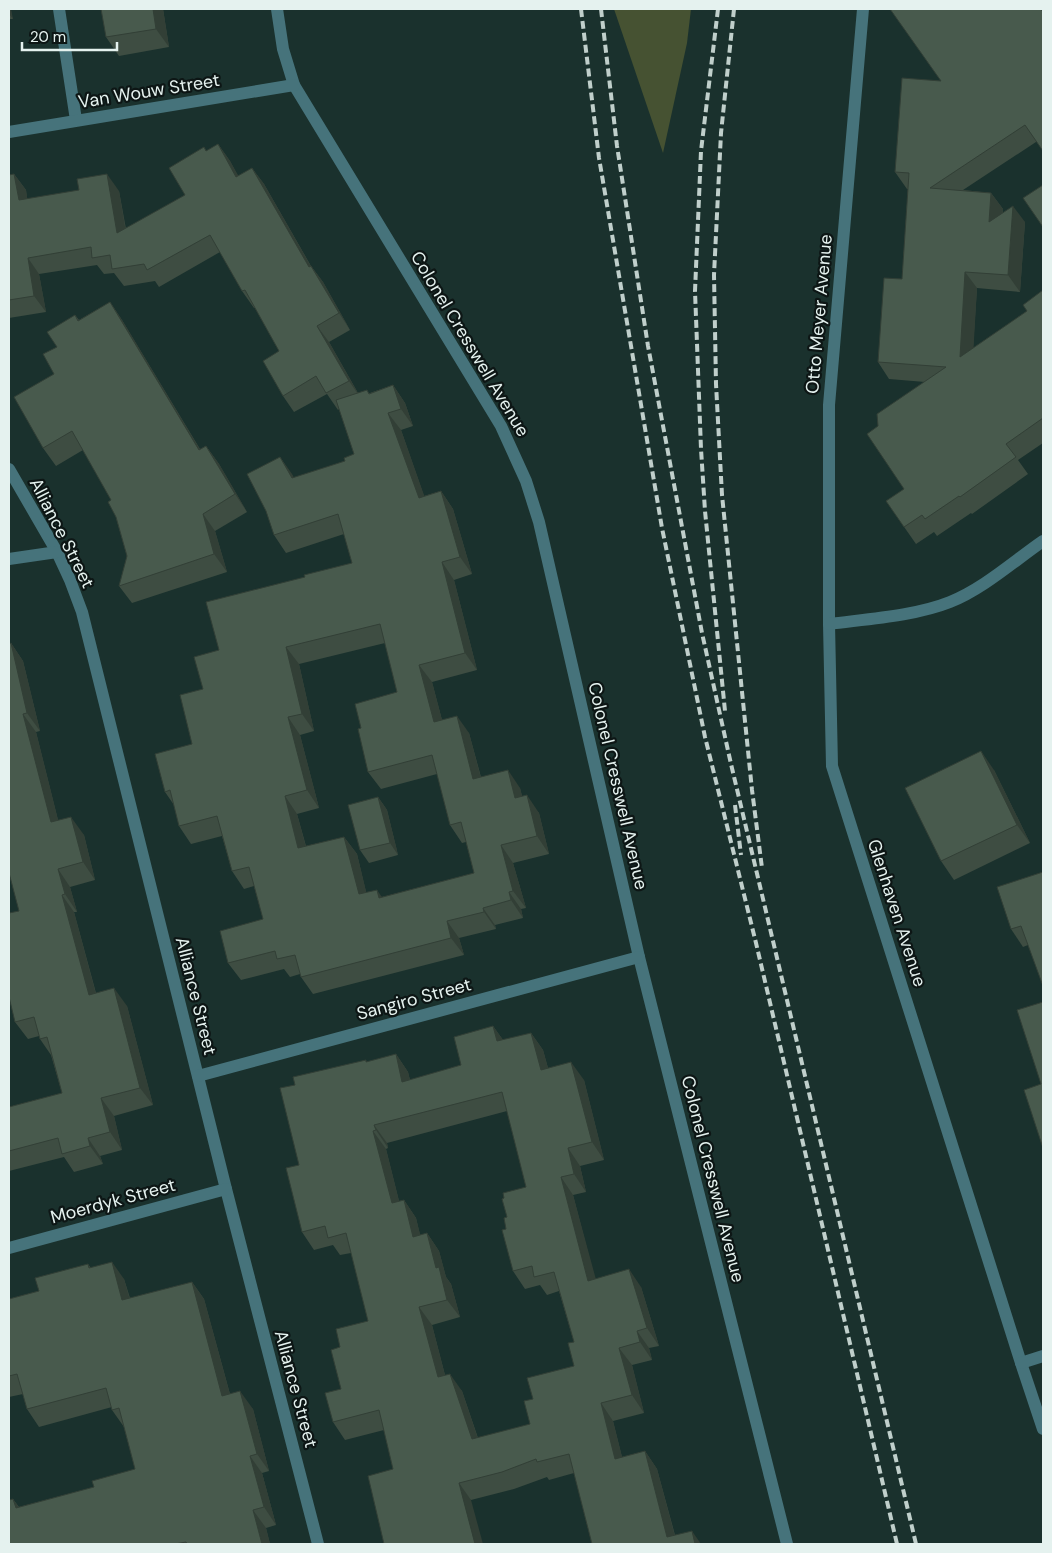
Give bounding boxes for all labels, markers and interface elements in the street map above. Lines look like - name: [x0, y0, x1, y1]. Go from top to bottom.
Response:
- scale bar: [22, 20, 118, 52]
- text: 20 m: [30, 27, 66, 47]
- street label: Van Wouw Street: [77, 68, 221, 114]
- street label: Otto Meyer Avenue: [800, 233, 838, 395]
- street label: Colonel Cresswell Avenue: [405, 247, 535, 441]
- street label: Alliance Street: [24, 474, 100, 592]
- street label: Colonel Cresswell Avenue: [582, 680, 654, 892]
- street label: Glenhaven Avenue: [862, 836, 932, 990]
- street label: Alliance Street: [170, 935, 222, 1057]
- street label: Sangiro Street: [354, 972, 474, 1026]
- street label: Colonel Cresswell Avenue: [676, 1073, 750, 1285]
- street label: Moerdyk Street: [48, 1173, 178, 1229]
- street label: Alliance Street: [269, 1328, 323, 1450]

